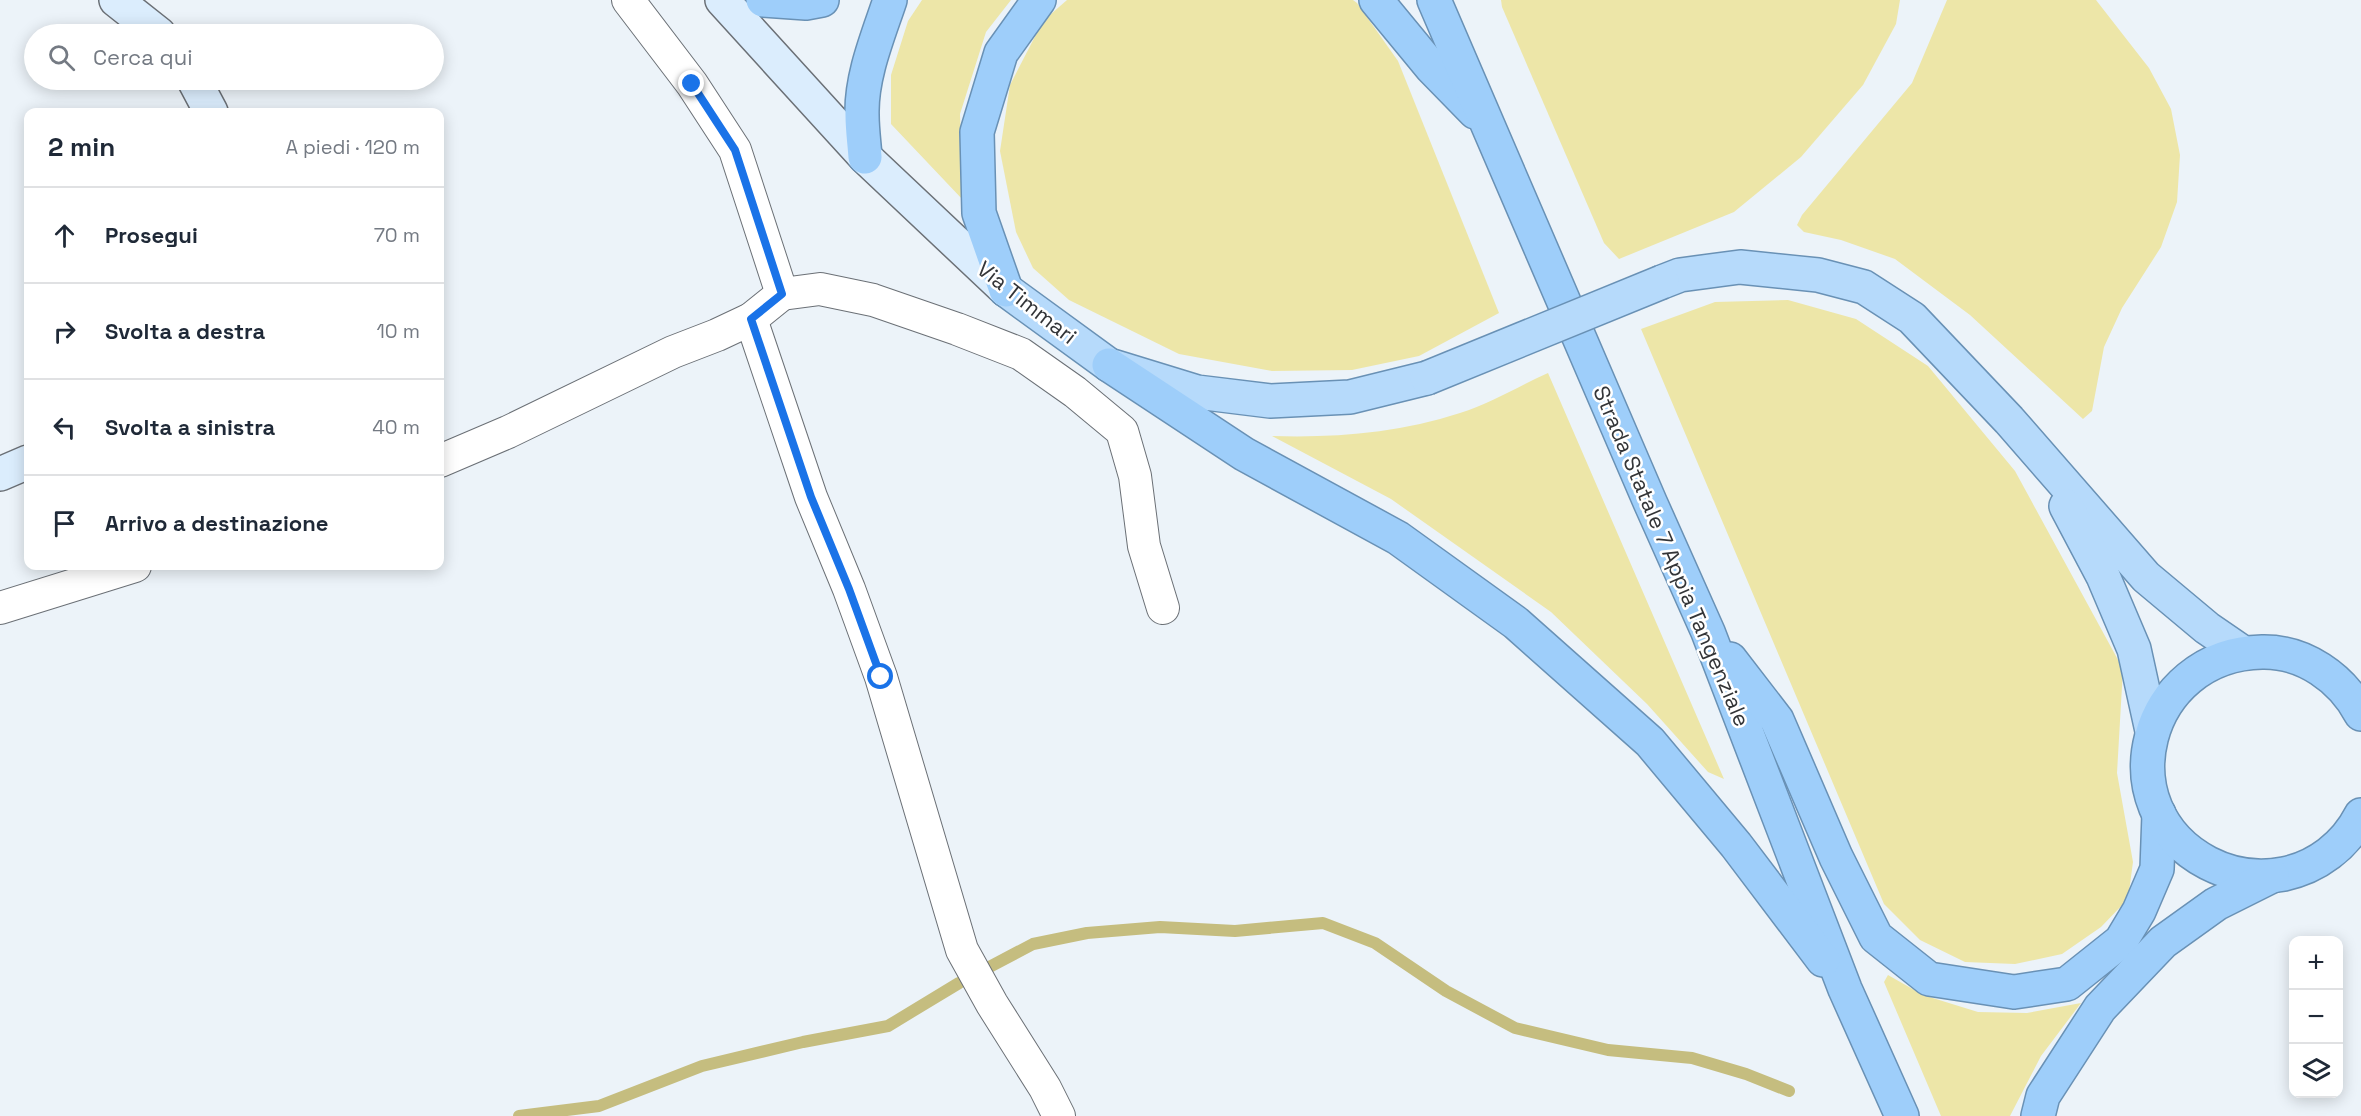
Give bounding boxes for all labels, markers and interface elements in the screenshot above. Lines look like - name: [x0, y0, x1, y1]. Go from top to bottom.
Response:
- search box: [24, 24, 444, 90]
- icon: search: [45, 41, 78, 74]
- text: Cerca qui: [93, 43, 193, 71]
- route end: [678, 70, 704, 96]
- text: 2 min: [48, 130, 115, 164]
- text: A piedi · 120 m: [286, 134, 420, 160]
- icon: ahead: [48, 219, 81, 252]
- text: Prosegui: [105, 221, 198, 249]
- text: 70 m: [374, 222, 420, 248]
- street label: Via Timmari: [971, 254, 1083, 350]
- icon: right: [48, 315, 81, 348]
- text: Svolta a destra: [105, 317, 265, 345]
- text: 10 m: [376, 318, 420, 344]
- street label: Strada Statale 7 Appia Tangenziale: [1587, 381, 1757, 731]
- icon: left: [48, 411, 81, 444]
- text: Svolta a sinistra: [105, 413, 275, 441]
- text: 40 m: [372, 414, 420, 440]
- icon: arrive: [48, 507, 81, 540]
- text: Arrivo a destinazione: [105, 509, 328, 537]
- route start: [867, 663, 893, 689]
- map controls: [2289, 936, 2343, 1098]
- button: +: [2289, 936, 2343, 990]
- button: −: [2289, 990, 2343, 1044]
- button: layers: [2289, 1044, 2343, 1098]

